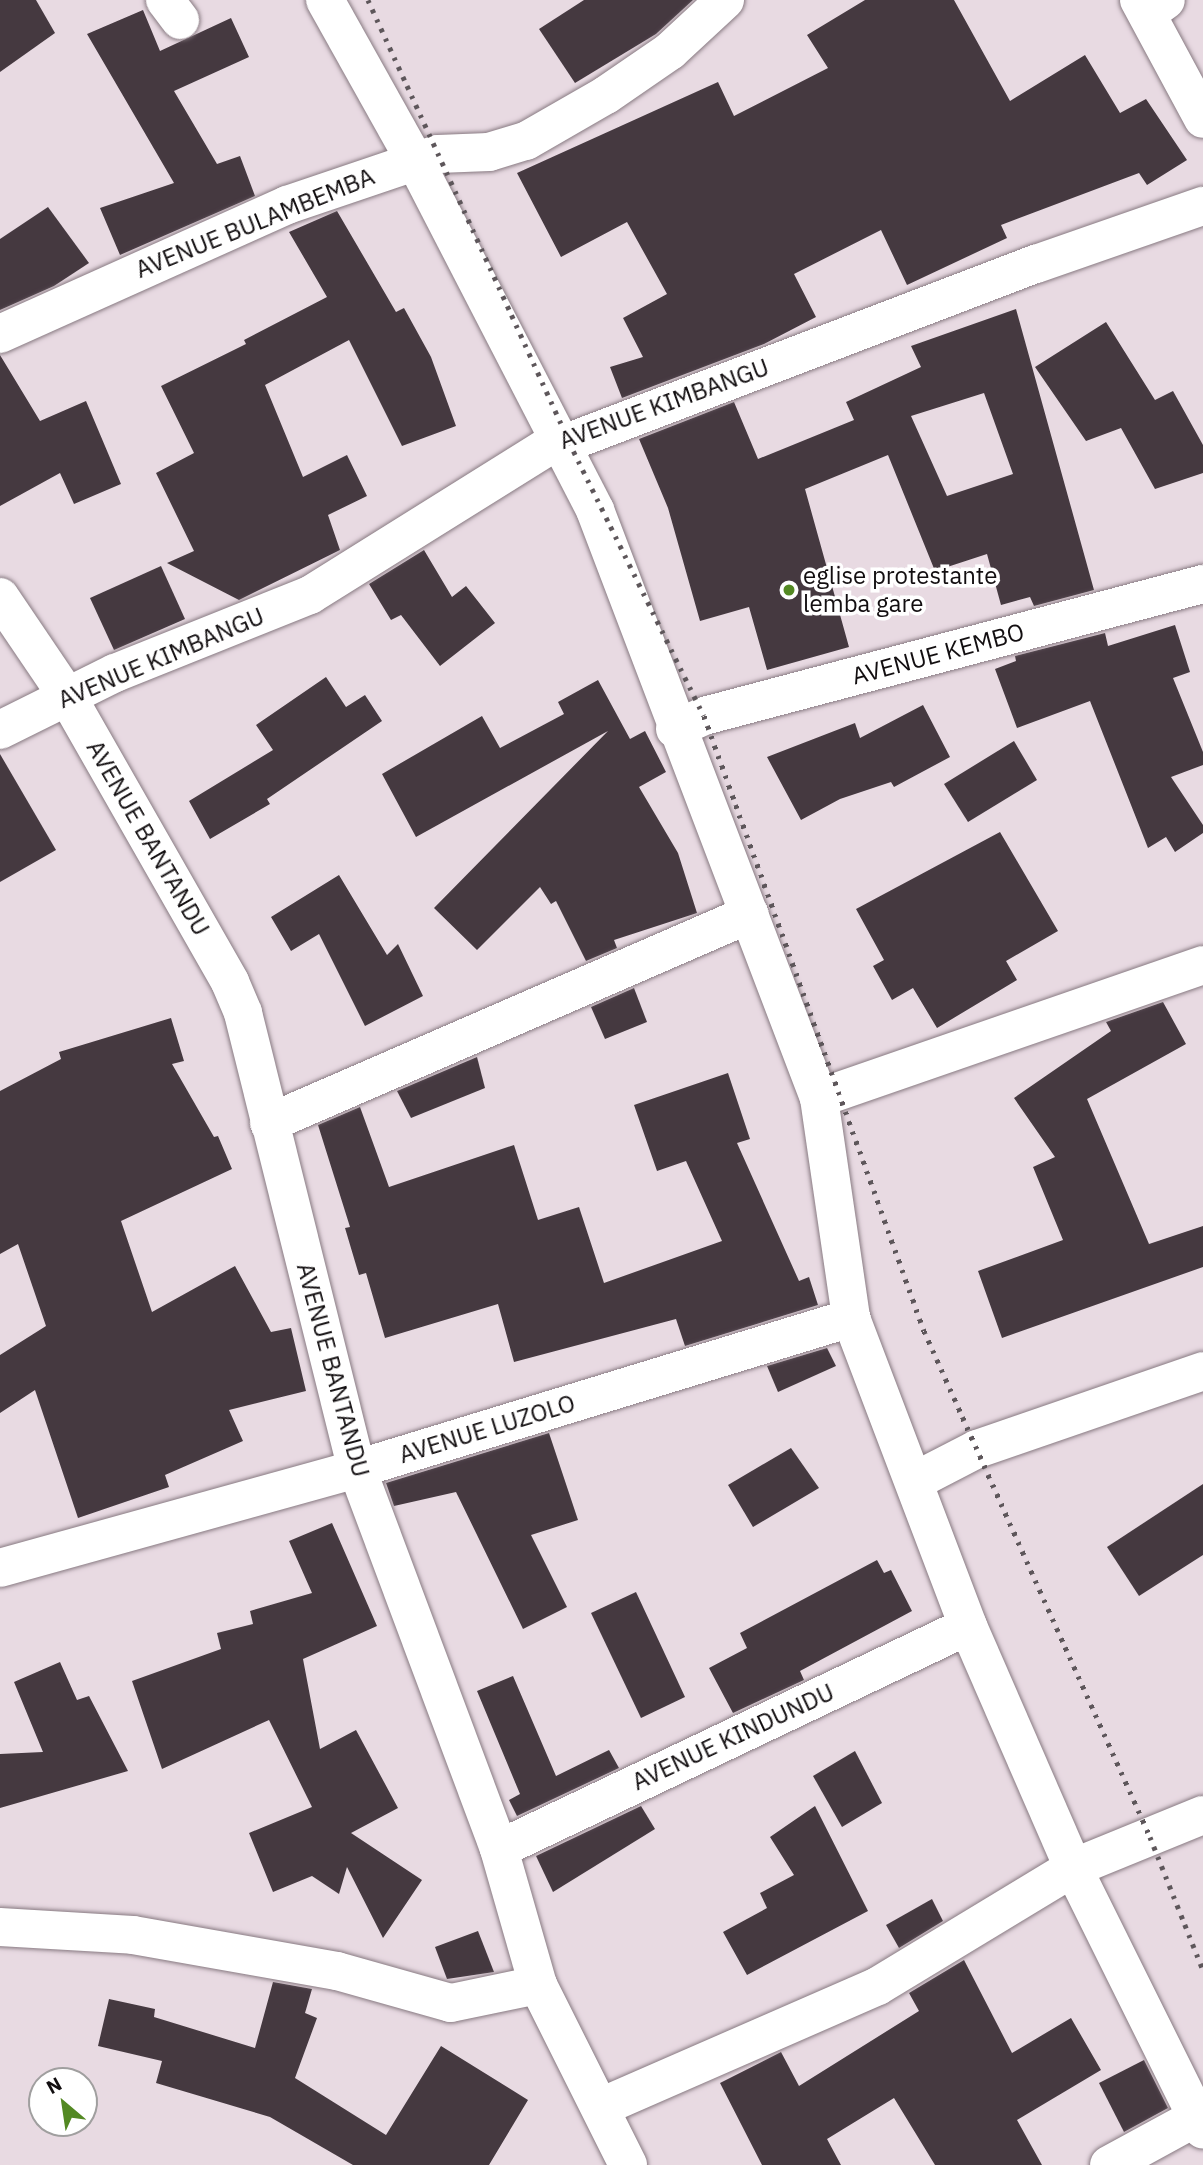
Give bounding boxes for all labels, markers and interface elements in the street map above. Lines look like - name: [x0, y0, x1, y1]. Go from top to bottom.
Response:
- street label: AVENUE BULAMBEMBA: [131, 162, 379, 284]
- street label: AVENUE KIMBANGU: [555, 353, 773, 455]
- place label: eglise protestante lemba gare: [803, 562, 997, 618]
- marker: eglise protestante lemba gare: [781, 582, 797, 598]
- street label: AVENUE KIMBANGU: [54, 602, 268, 714]
- street label: AVENUE KEMBO: [849, 617, 1027, 691]
- street label: AVENUE BANTANDU: [80, 735, 216, 941]
- street label: AVENUE BANTANDU: [291, 1260, 375, 1480]
- street label: AVENUE LUZOLO: [396, 1389, 578, 1469]
- street label: AVENUE KINDUNDU: [627, 1678, 839, 1796]
- north arrow: [28, 2067, 98, 2137]
- text: N: [42, 2072, 66, 2099]

